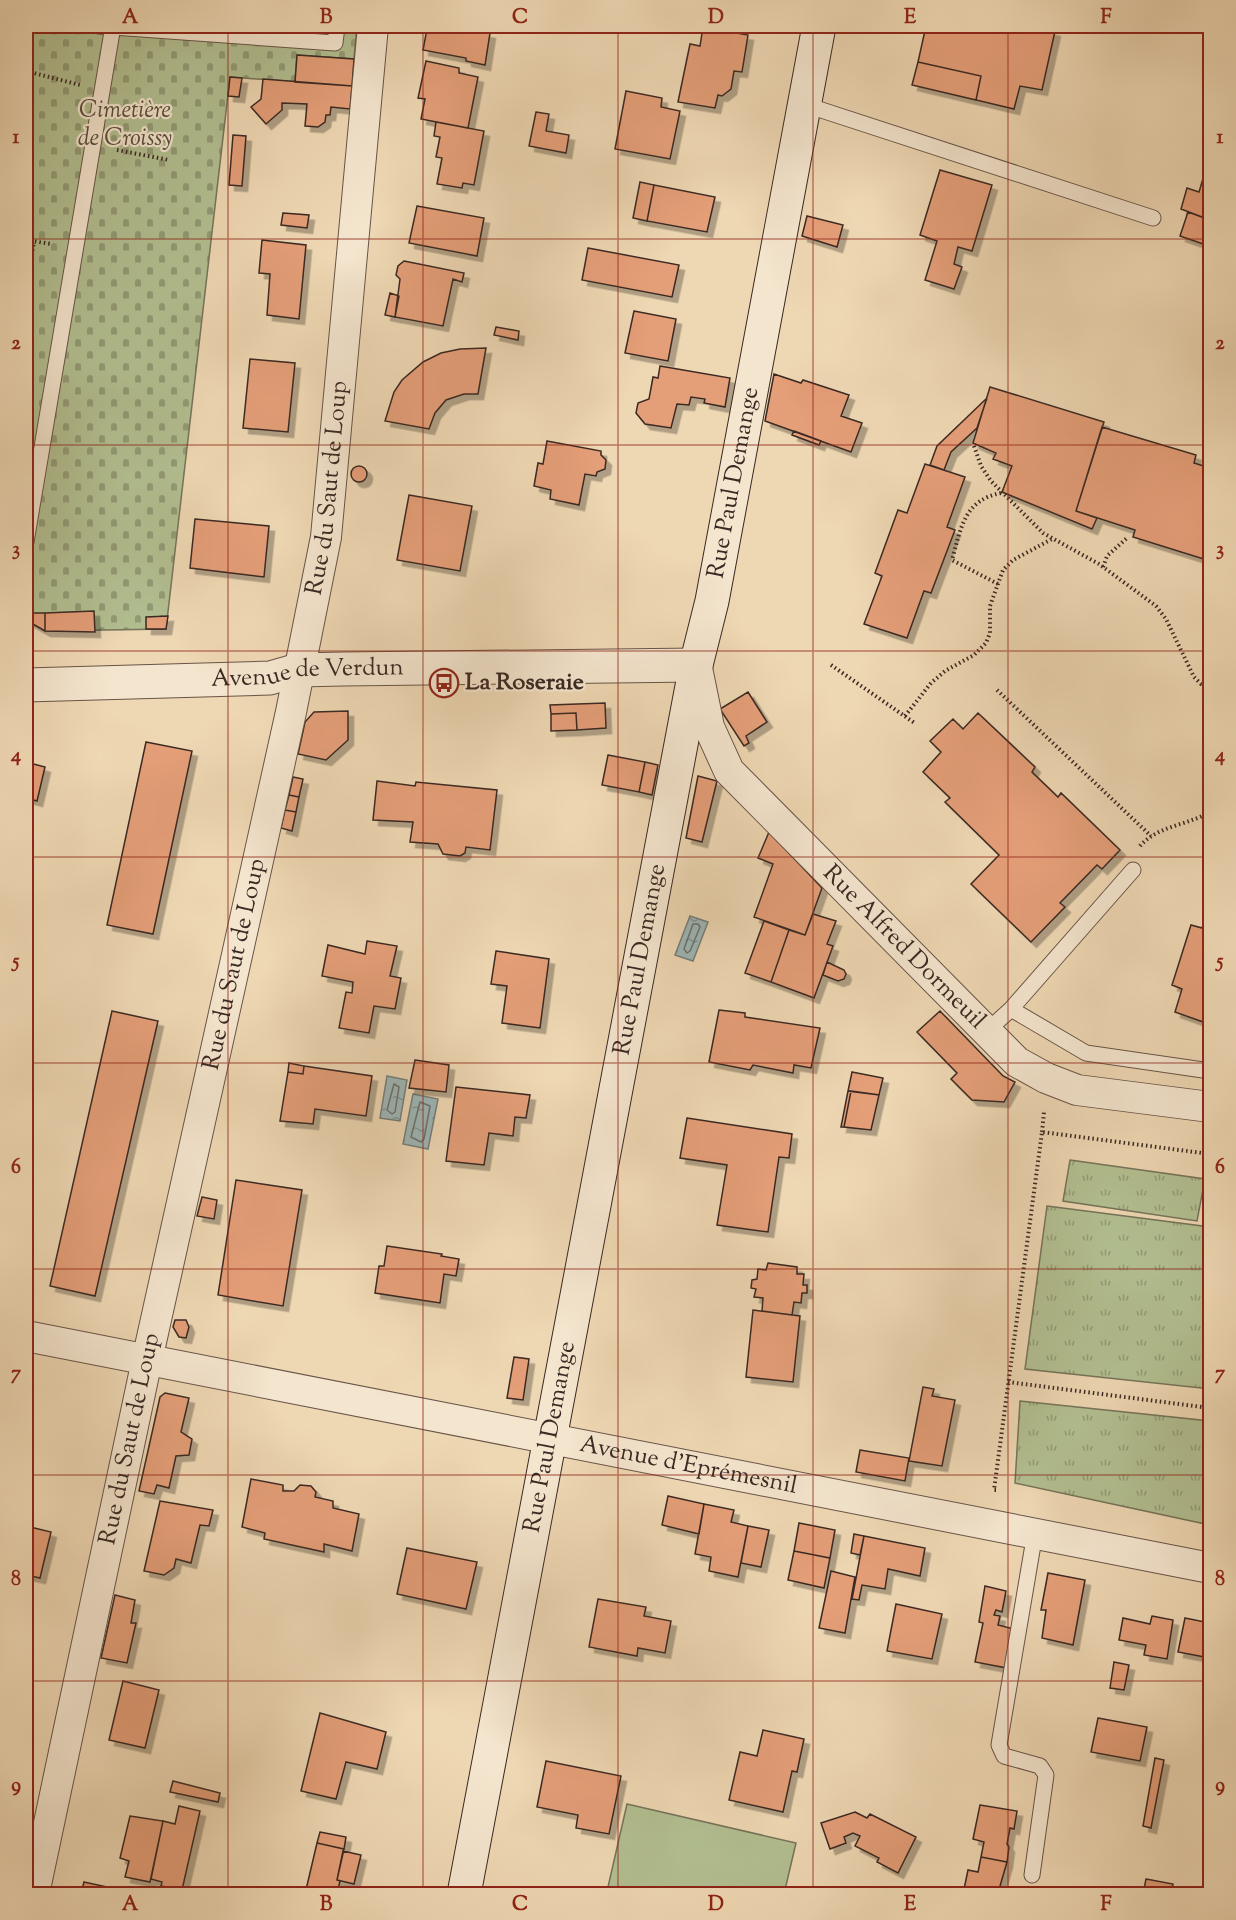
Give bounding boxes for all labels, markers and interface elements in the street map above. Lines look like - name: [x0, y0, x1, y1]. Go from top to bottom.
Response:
- text: A: [122, 4, 139, 33]
- text: B: [320, 4, 333, 33]
- text: C: [512, 4, 528, 33]
- text: D: [708, 4, 724, 33]
- text: E: [904, 4, 917, 33]
- text: F: [1100, 4, 1112, 33]
- park label: Cimetière de Croissy: [78, 94, 172, 156]
- text: 1: [13, 124, 20, 153]
- text: 1: [1217, 124, 1224, 153]
- text: 2: [11, 330, 21, 359]
- text: 2: [1215, 330, 1225, 359]
- street label: Rue du Saut de Loup: [298, 379, 357, 598]
- street label: Rue Paul Demange: [700, 384, 768, 581]
- text: 3: [12, 536, 20, 565]
- text: 3: [1216, 536, 1224, 565]
- street label: Avenue de Verdun: [211, 651, 404, 697]
- place label: La Roseraie: [465, 666, 584, 700]
- bus stop icon: La Roseraie: [428, 667, 460, 699]
- text: 4: [10, 742, 21, 771]
- text: 4: [1214, 742, 1225, 771]
- street label: Rue du Saut de Loup: [195, 856, 275, 1073]
- street label: Rue Alfred Dormeuil: [815, 858, 993, 1038]
- street label: Rue Paul Demange: [606, 861, 675, 1058]
- text: 5: [11, 948, 20, 977]
- text: 5: [1215, 948, 1224, 977]
- text: 6: [11, 1154, 21, 1183]
- text: 6: [1215, 1154, 1225, 1183]
- street label: Rue du Saut de Loup: [91, 1330, 169, 1548]
- street label: Rue Paul Demange: [516, 1339, 585, 1536]
- text: 7: [11, 1360, 22, 1389]
- text: 7: [1215, 1360, 1226, 1389]
- street label: Avenue d'Eprémesnil: [577, 1428, 800, 1504]
- text: 8: [11, 1566, 21, 1595]
- text: 8: [1215, 1566, 1225, 1595]
- text: 9: [11, 1772, 21, 1801]
- text: 9: [1215, 1772, 1225, 1801]
- text: A: [122, 1891, 139, 1920]
- text: B: [320, 1891, 333, 1920]
- text: C: [512, 1891, 528, 1920]
- text: D: [708, 1891, 724, 1920]
- text: E: [904, 1891, 917, 1920]
- text: F: [1100, 1891, 1112, 1920]

